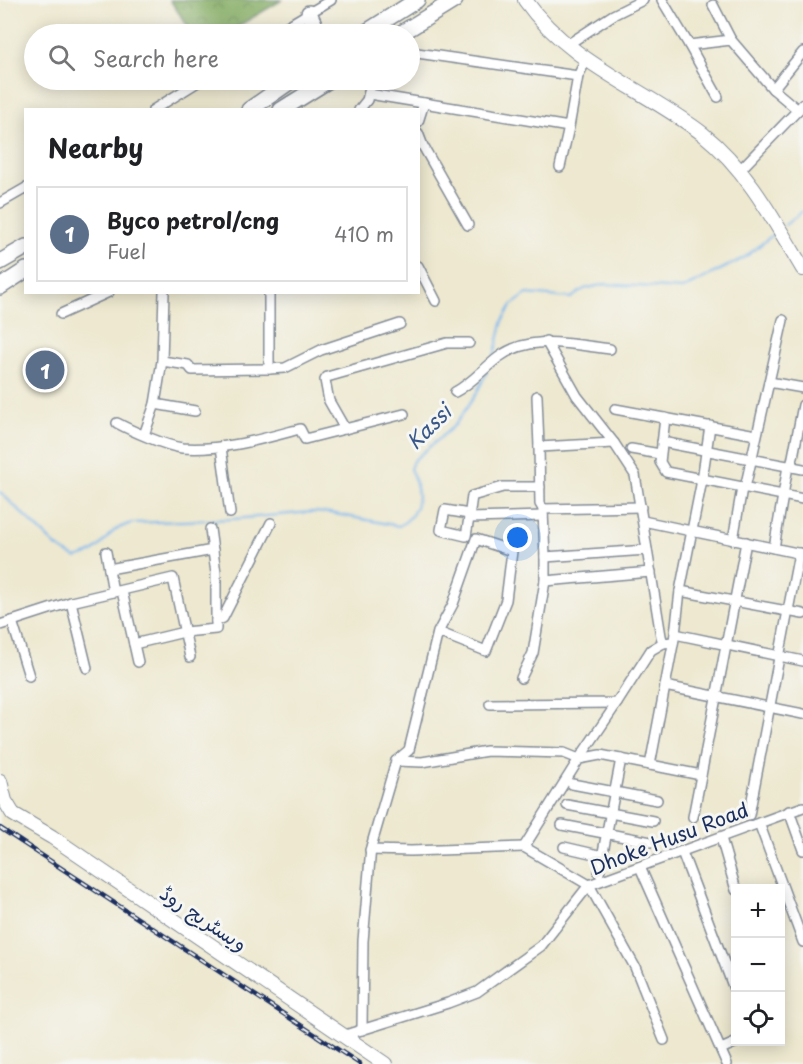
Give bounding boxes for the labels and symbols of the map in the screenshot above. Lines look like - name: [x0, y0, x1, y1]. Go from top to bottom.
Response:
- pin: 1: [26, 348, 64, 392]
- water label: Kassi: [398, 394, 460, 456]
- your location: [503, 523, 532, 552]
- street label: Dhoke Husu Road: [585, 794, 753, 882]
- street label: ویسٹریج روڈ: [154, 878, 254, 958]

